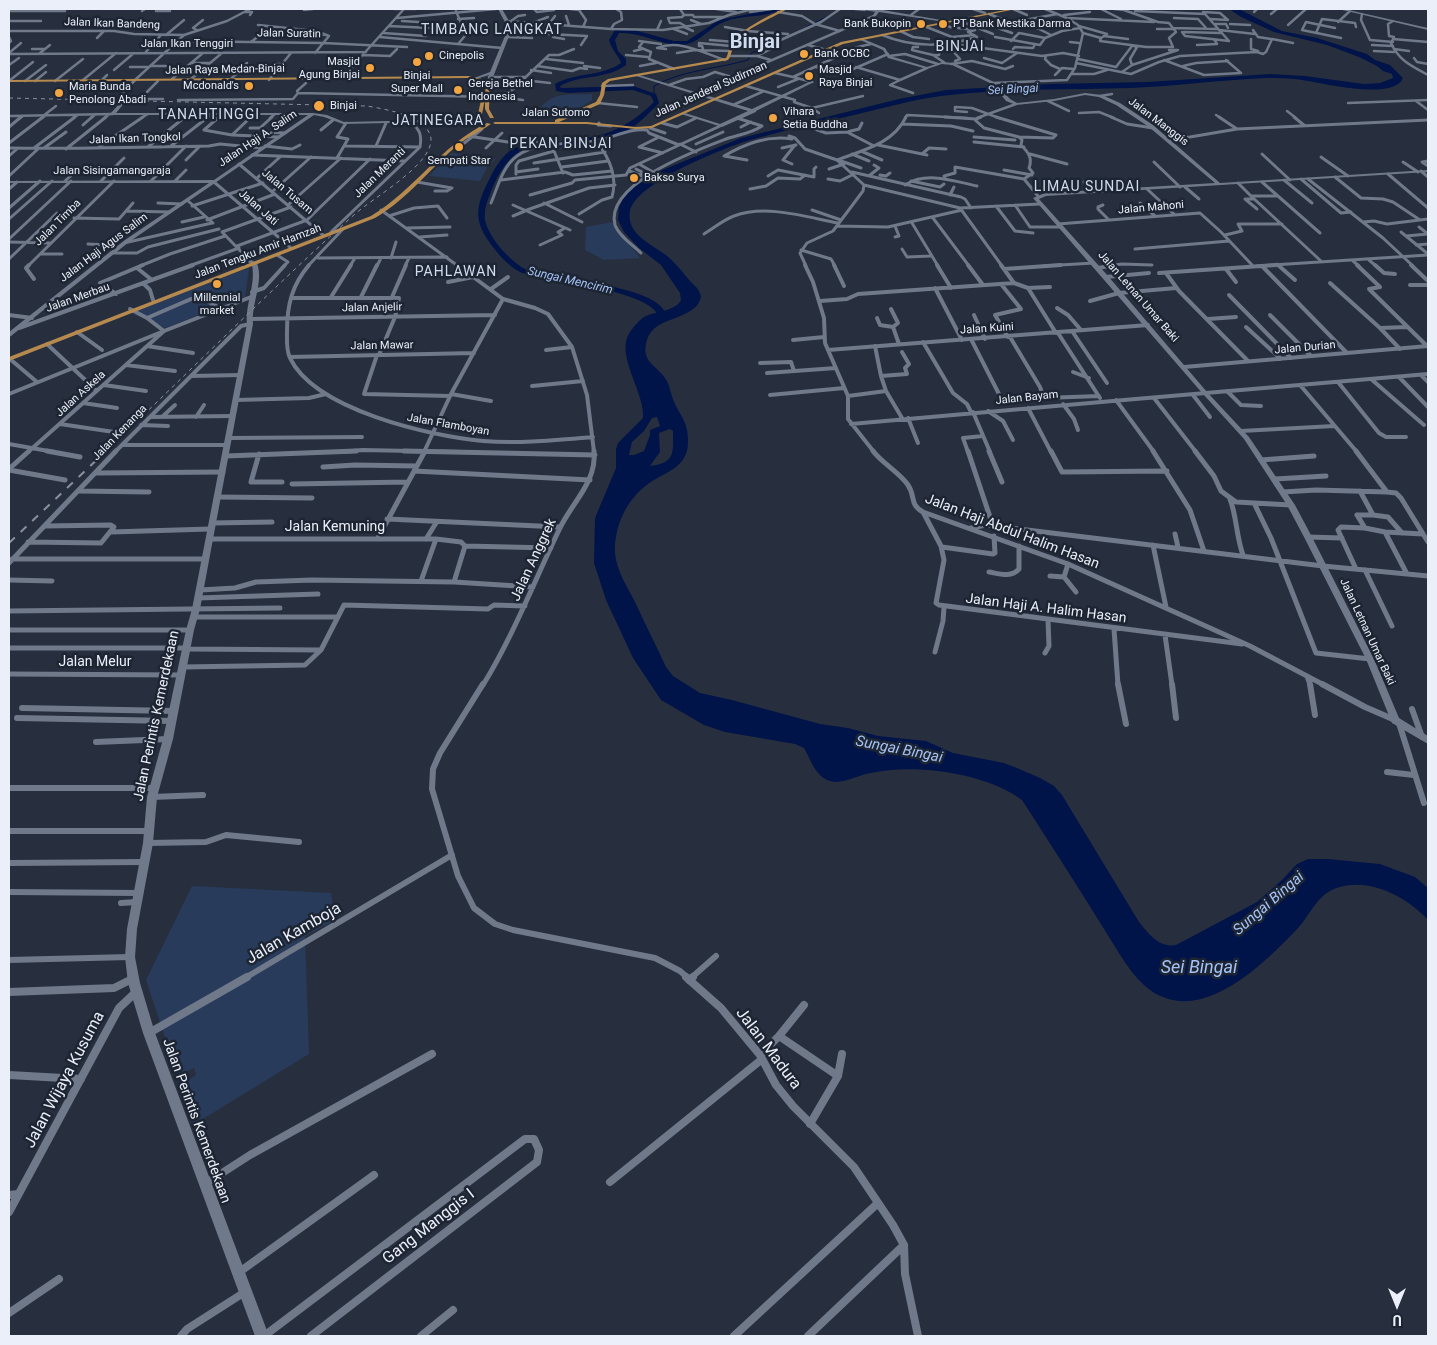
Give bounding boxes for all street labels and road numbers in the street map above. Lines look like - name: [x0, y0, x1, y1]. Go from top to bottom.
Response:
- street label: Jalan Ikan Bandeng: [64, 16, 160, 32]
- street label: Jalan Suratin: [257, 27, 321, 41]
- street label: Jalan Ikan Tenggiri: [141, 37, 233, 51]
- street label: Jalan Jenderal Sudirman: [653, 59, 769, 121]
- street label: Jalan Raya Medan-Binjai: [165, 62, 285, 78]
- street label: Jalan Manggis: [1125, 95, 1191, 149]
- street label: Jalan Sutomo: [522, 106, 590, 120]
- street label: Jalan Haji A. Salim: [216, 108, 300, 170]
- street label: Jalan Ikan Tongkol: [89, 131, 181, 147]
- street label: Jalan Meranti: [351, 145, 409, 201]
- street label: Jalan Sisingamangaraja: [53, 164, 171, 178]
- street label: Jalan Tusam: [259, 167, 315, 217]
- street label: Jalan Jati: [236, 187, 280, 229]
- street label: Jalan Timba: [32, 197, 84, 249]
- street label: Jalan Mahoni: [1117, 199, 1185, 217]
- street label: Jalan Haji Agus Salim: [57, 211, 151, 285]
- street label: Jalan Tengku Amir Hamzah: [193, 222, 323, 282]
- street label: Jalan Letnan Umar Baki: [1095, 249, 1181, 345]
- street label: Jalan Merbau: [44, 280, 112, 316]
- street label: Jalan Anjelir: [342, 301, 402, 315]
- street label: Jalan Kuini: [960, 321, 1014, 337]
- street label: Jalan Mawar: [350, 339, 414, 353]
- street label: Jalan Durian: [1274, 339, 1336, 357]
- street label: Jalan Askela: [53, 368, 109, 420]
- street label: Jalan Bayam: [995, 388, 1059, 408]
- street label: Jalan Kenanga: [90, 402, 150, 464]
- street label: Jalan Flamboyan: [406, 411, 490, 439]
- street label: Jalan Haji Abdul Halim Hasan: [923, 491, 1101, 573]
- street label: Jalan Anggrek: [508, 516, 560, 604]
- street label: Jalan Kemuning: [285, 519, 385, 535]
- street label: Jalan Letnan Umar Baki: [1336, 577, 1398, 687]
- street label: Jalan Haji A. Halim Hasan: [965, 591, 1127, 627]
- street label: Jalan Perintis Kemerdekaan: [131, 629, 183, 803]
- street label: Jalan Melur: [58, 654, 132, 670]
- street label: Jalan Kamboja: [243, 899, 345, 969]
- street label: Jalan Madura: [731, 1004, 805, 1094]
- street label: Jalan Wijaya Kusuma: [21, 1008, 109, 1152]
- street label: Jalan Perintis Kemerdekaan: [158, 1036, 234, 1206]
- street label: Gang Manggis I: [379, 1185, 479, 1269]

